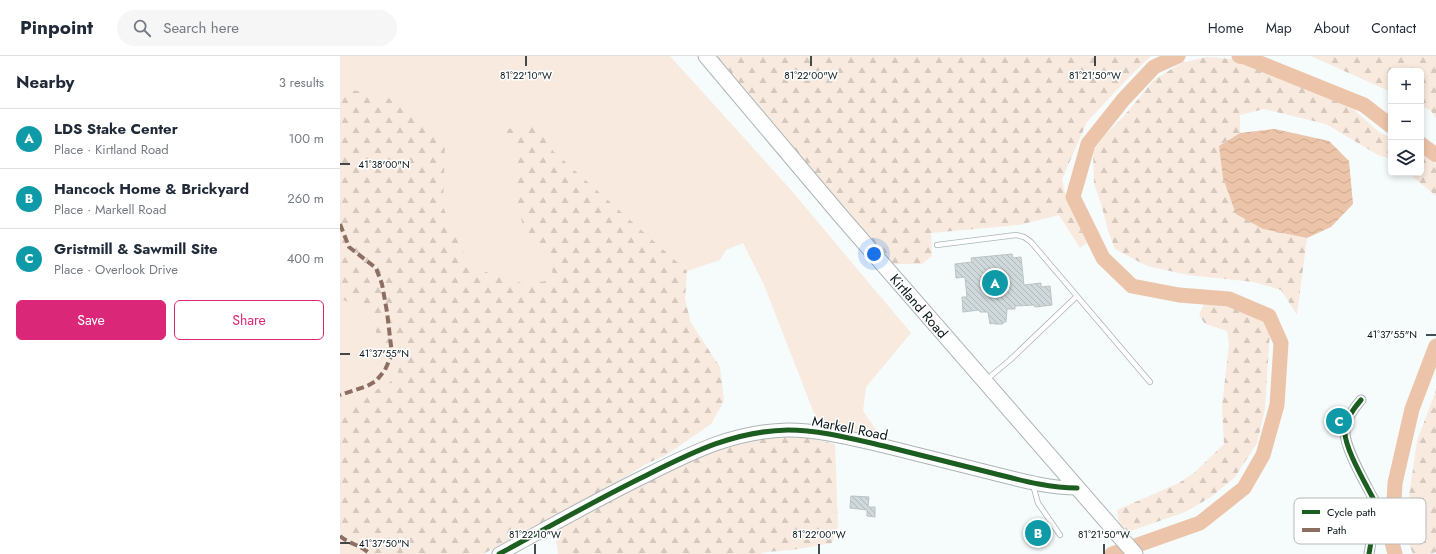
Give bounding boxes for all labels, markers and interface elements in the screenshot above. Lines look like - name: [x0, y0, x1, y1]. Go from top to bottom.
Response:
- search box: [117, 10, 397, 46]
- text: Pinpoint: [20, 14, 93, 41]
- icon: search: [131, 17, 153, 39]
- text: Search here: [163, 17, 239, 39]
- text: Home: [1208, 18, 1244, 38]
- text: Map: [1266, 18, 1292, 38]
- text: About: [1314, 18, 1349, 38]
- text: Contact: [1371, 18, 1416, 38]
- text: 81°22'10"W: [500, 68, 552, 83]
- text: 81°22'00"W: [784, 68, 838, 83]
- text: 81°21'50"W: [1069, 68, 1121, 83]
- map controls: [1388, 68, 1424, 176]
- button: +: [1388, 68, 1424, 104]
- text: Nearby: [16, 70, 74, 94]
- text: 3 results: [279, 73, 324, 92]
- button: −: [1388, 104, 1424, 140]
- text: LDS Stake Center: [54, 118, 178, 140]
- text: A: [24, 129, 34, 148]
- text: 100 m: [289, 129, 324, 148]
- text: Place · Kirtland Road: [54, 140, 169, 159]
- button: layers: [1388, 140, 1424, 176]
- text: 41°38'00"N: [358, 157, 410, 172]
- text: Hancock Home & Brickyard: [54, 178, 249, 200]
- text: B: [25, 189, 33, 208]
- text: 260 m: [287, 189, 324, 208]
- text: Place · Markell Road: [54, 200, 166, 219]
- text: Gristmill & Sawmill Site: [54, 238, 218, 260]
- your location: [864, 244, 884, 264]
- text: C: [24, 249, 34, 268]
- text: 400 m: [287, 249, 324, 268]
- text: Place · Overlook Drive: [54, 260, 178, 279]
- pin: A: [982, 268, 1008, 298]
- street label: Kirtland Road: [885, 269, 953, 343]
- button: Save: [16, 300, 166, 340]
- button: Share: [174, 300, 324, 340]
- text: 41°37'55"N: [1367, 327, 1417, 342]
- text: 41°37'55"N: [359, 346, 409, 361]
- pin: C: [1326, 406, 1352, 436]
- street label: Markell Road: [810, 411, 890, 445]
- legend: [1294, 498, 1426, 544]
- text: Cycle path: [1327, 504, 1376, 520]
- pin: B: [1025, 518, 1051, 548]
- text: Path: [1327, 522, 1346, 538]
- text: 81°22'10"W: [509, 527, 561, 542]
- text: 81°22'00"W: [792, 527, 846, 542]
- text: 81°21'50"W: [1078, 527, 1130, 542]
- text: 41°37'50"N: [359, 536, 409, 551]

